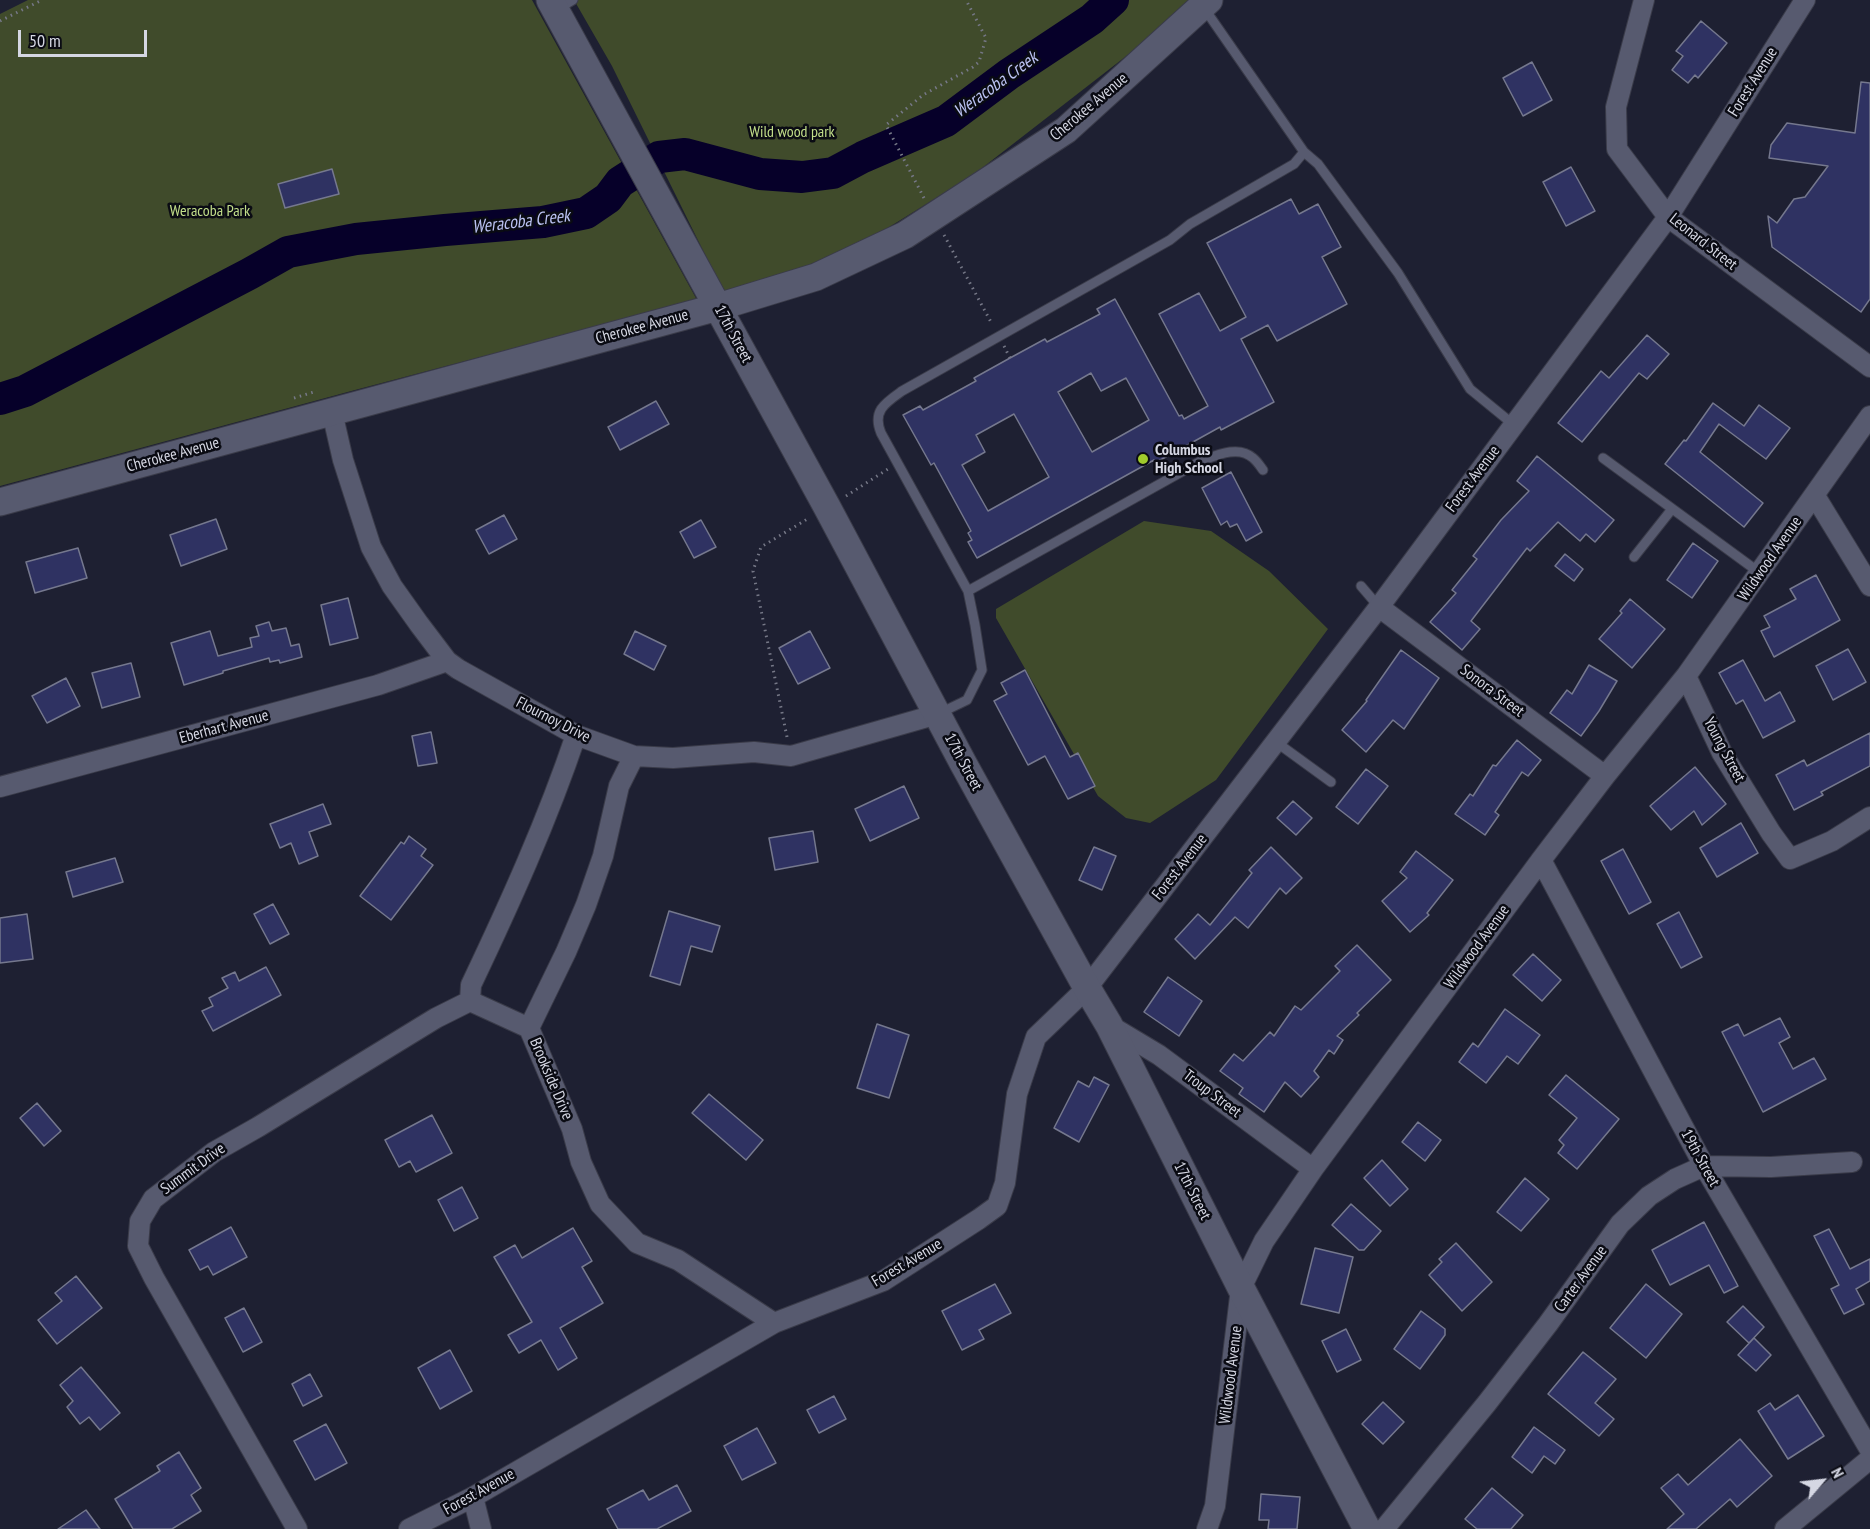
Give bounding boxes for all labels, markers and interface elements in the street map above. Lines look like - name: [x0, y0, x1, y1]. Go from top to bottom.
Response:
- scale bar: [21, 18, 150, 56]
- text: 50 m: [29, 29, 61, 52]
- street label: Forest Avenue: [1724, 44, 1782, 120]
- water label: Weracoba Creek: [950, 47, 1042, 123]
- street label: Cherokee Avenue: [1046, 69, 1132, 145]
- park label: Wild wood park: [749, 122, 835, 142]
- park label: Weracoba Park: [170, 201, 250, 221]
- water label: Weracoba Creek: [471, 205, 571, 239]
- street label: Leonard Street: [1665, 210, 1741, 274]
- street label: 17th Street: [710, 302, 756, 366]
- street label: Cherokee Avenue: [594, 305, 690, 349]
- street label: Cherokee Avenue: [125, 433, 221, 477]
- place label: Columbus High School: [1155, 440, 1223, 478]
- street label: Forest Avenue: [1442, 442, 1504, 516]
- marker: Columbus High School: [1136, 452, 1150, 466]
- street label: Wildwood Avenue: [1734, 513, 1806, 605]
- street label: Sonora Street: [1456, 661, 1528, 721]
- street label: Flournoy Drive: [513, 693, 593, 747]
- street label: Eberhart Avenue: [177, 706, 271, 748]
- street label: Young Street: [1699, 714, 1749, 786]
- street label: 17th Street: [940, 730, 986, 794]
- street label: Forest Avenue: [1148, 830, 1212, 904]
- street label: Wildwood Avenue: [1440, 901, 1514, 993]
- street label: Brookside Drive: [525, 1035, 577, 1123]
- street label: Troup Street: [1179, 1066, 1245, 1122]
- street label: 19th Street: [1676, 1126, 1724, 1190]
- street label: Summit Drive: [157, 1139, 229, 1199]
- street label: 17th Street: [1169, 1159, 1215, 1223]
- street label: Forest Avenue: [869, 1235, 945, 1291]
- street label: Carter Avenue: [1550, 1242, 1612, 1316]
- street label: Wildwood Avenue: [1215, 1325, 1247, 1425]
- north arrow: [1792, 1451, 1852, 1511]
- text: N: [1827, 1464, 1849, 1481]
- street label: Forest Avenue: [440, 1465, 518, 1519]

